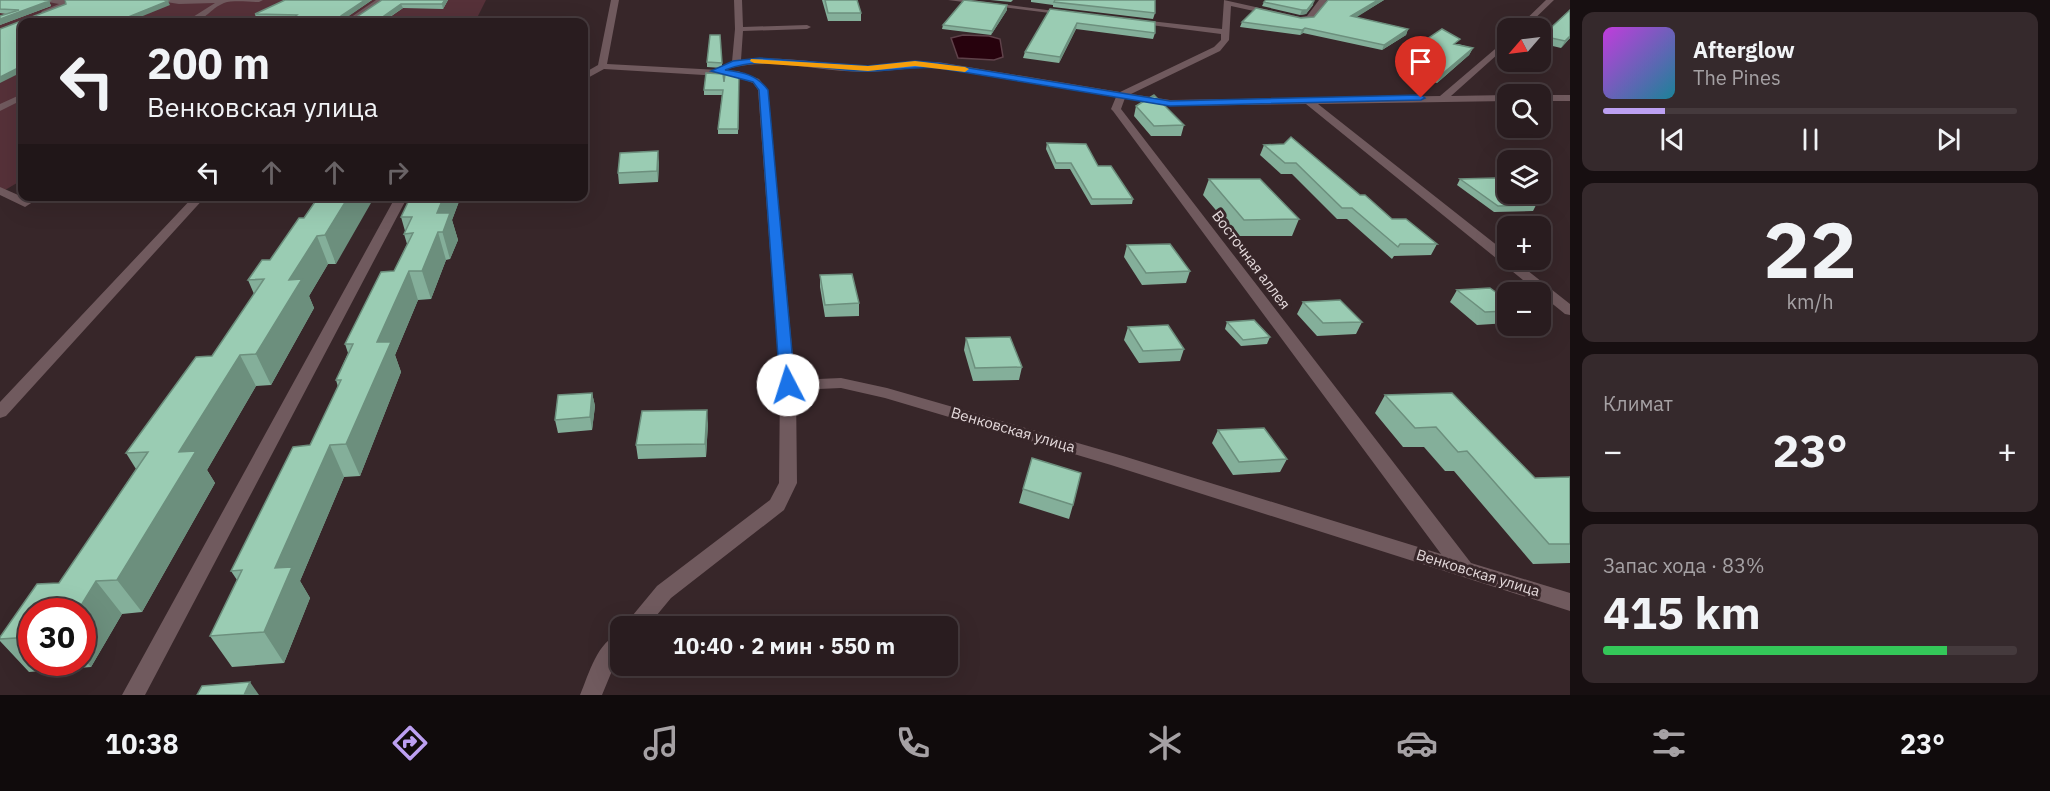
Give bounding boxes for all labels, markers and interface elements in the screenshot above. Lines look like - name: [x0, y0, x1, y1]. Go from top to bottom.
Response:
- north arrow: [1497, 18, 1551, 72]
- map controls: [1497, 18, 1551, 336]
- text: Afterglow: [1693, 35, 1795, 64]
- text: 200 m: [147, 36, 270, 91]
- pin: [1395, 36, 1446, 98]
- icon: left: [48, 42, 126, 120]
- icon: arrive: [1404, 45, 1437, 78]
- text: The Pines: [1693, 64, 1781, 91]
- button: search: [1497, 84, 1551, 138]
- text: Венковская улица: [147, 89, 378, 124]
- icon: previous: [1656, 123, 1689, 156]
- icon: pause: [1794, 123, 1827, 156]
- icon: next: [1932, 123, 1965, 156]
- button: layers: [1497, 150, 1551, 204]
- icon: left: [192, 156, 225, 189]
- icon: ahead: [255, 156, 288, 189]
- icon: ahead: [318, 156, 351, 189]
- icon: right: [381, 156, 414, 189]
- text: 22: [1763, 198, 1857, 299]
- street label: Восточная аллея: [1208, 206, 1295, 313]
- button: +: [1497, 216, 1551, 270]
- button: −: [1497, 282, 1551, 336]
- text: km/h: [1786, 288, 1834, 315]
- position arrow: [756, 353, 820, 417]
- text: Климат: [1603, 390, 1673, 417]
- street label: Венковская улица: [949, 403, 1077, 456]
- text: 23°: [1772, 421, 1848, 479]
- text: −: [1603, 429, 1623, 472]
- text: +: [1997, 429, 2017, 472]
- street label: Венковская улица: [1414, 545, 1542, 600]
- text: Запас хода · 83%: [1603, 552, 1765, 579]
- text: 415 km: [1603, 583, 1761, 641]
- speed limit sign: 30: [18, 598, 96, 676]
- text: 10:40 · 2 мин · 550 m: [673, 631, 895, 660]
- icon: directions: [389, 722, 431, 764]
- icon: music: [640, 722, 682, 764]
- icon: phone: [892, 722, 934, 764]
- icon: climate: [1144, 722, 1186, 764]
- icon: car: [1396, 722, 1438, 764]
- icon: filters: [1648, 722, 1690, 764]
- text: 10:38: [105, 726, 179, 761]
- text: 23°: [1900, 726, 1945, 761]

